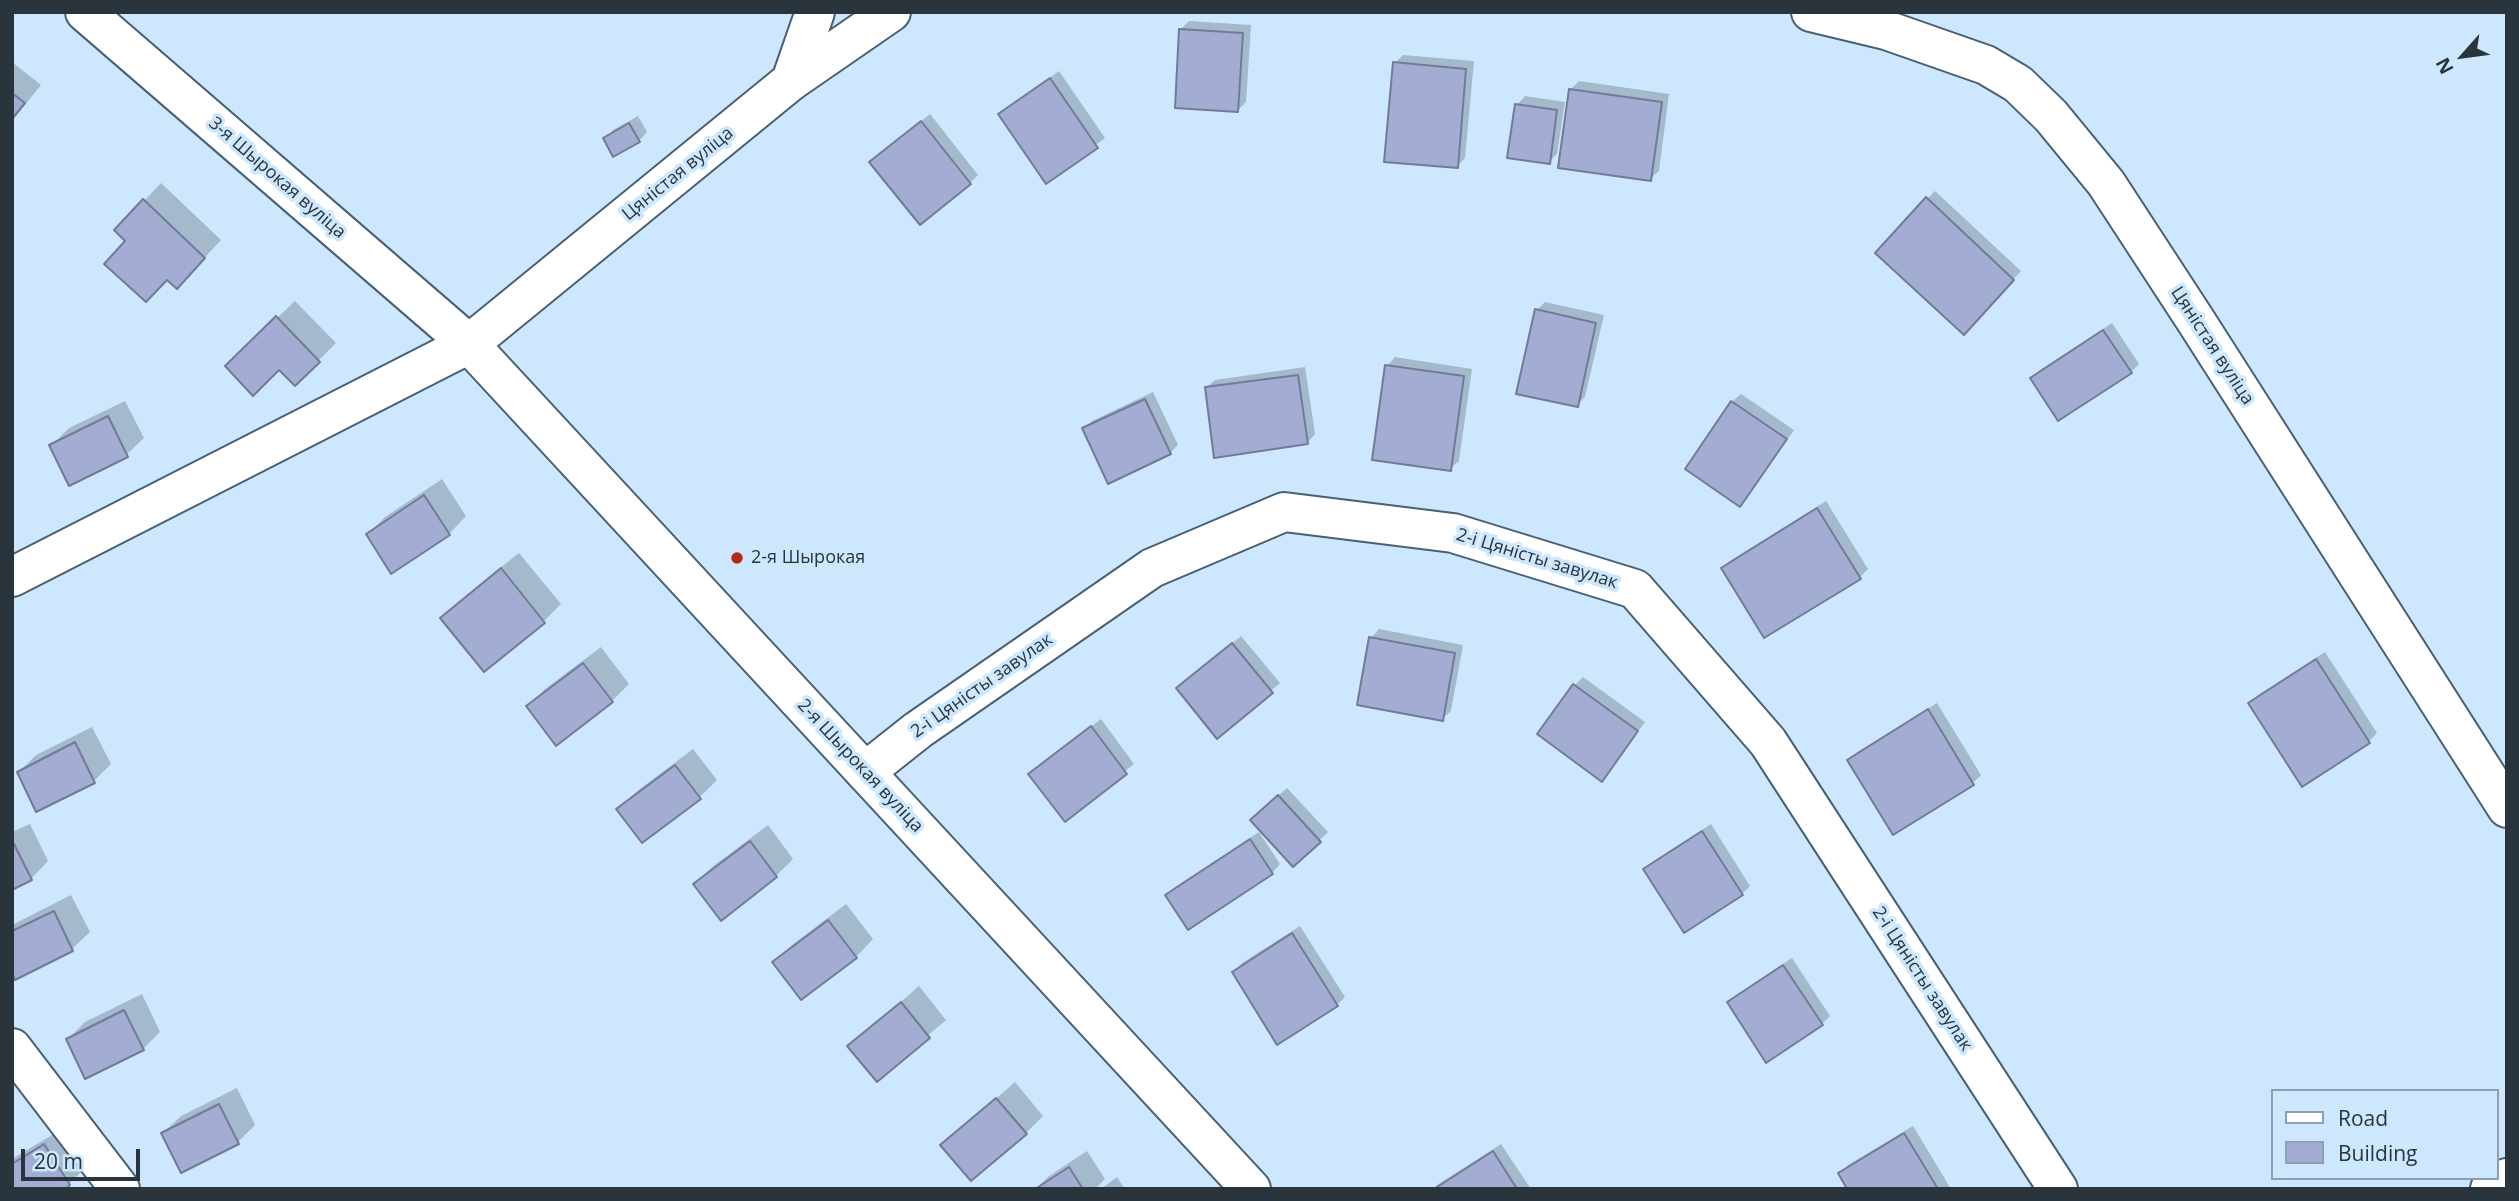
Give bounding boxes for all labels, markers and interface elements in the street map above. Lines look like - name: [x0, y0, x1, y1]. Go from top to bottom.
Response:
- north arrow: [2428, 21, 2498, 91]
- text: N: [2429, 53, 2460, 79]
- street label: 3-я Шырокая вуліца: [204, 113, 350, 243]
- street label: Цяністая вуліца: [618, 123, 738, 225]
- street label: Цяністая вуліца: [2166, 283, 2258, 409]
- street label: 2-і Цяністы завулак: [1454, 524, 1620, 594]
- place label: 2-я Шырокая: [751, 547, 865, 569]
- marker: 2-я Шырокая: [729, 550, 745, 566]
- street label: 2-і Цяністы завулак: [907, 629, 1057, 743]
- street label: 2-я Шырокая вуліца: [793, 695, 927, 837]
- street label: 2-і Цяністы завулак: [1867, 903, 1977, 1055]
- legend: [2270, 1089, 2498, 1180]
- text: Road: [2338, 1104, 2388, 1132]
- scale bar: [24, 1134, 144, 1178]
- text: Building: [2338, 1139, 2417, 1167]
- text: 20 m: [34, 1147, 83, 1175]

